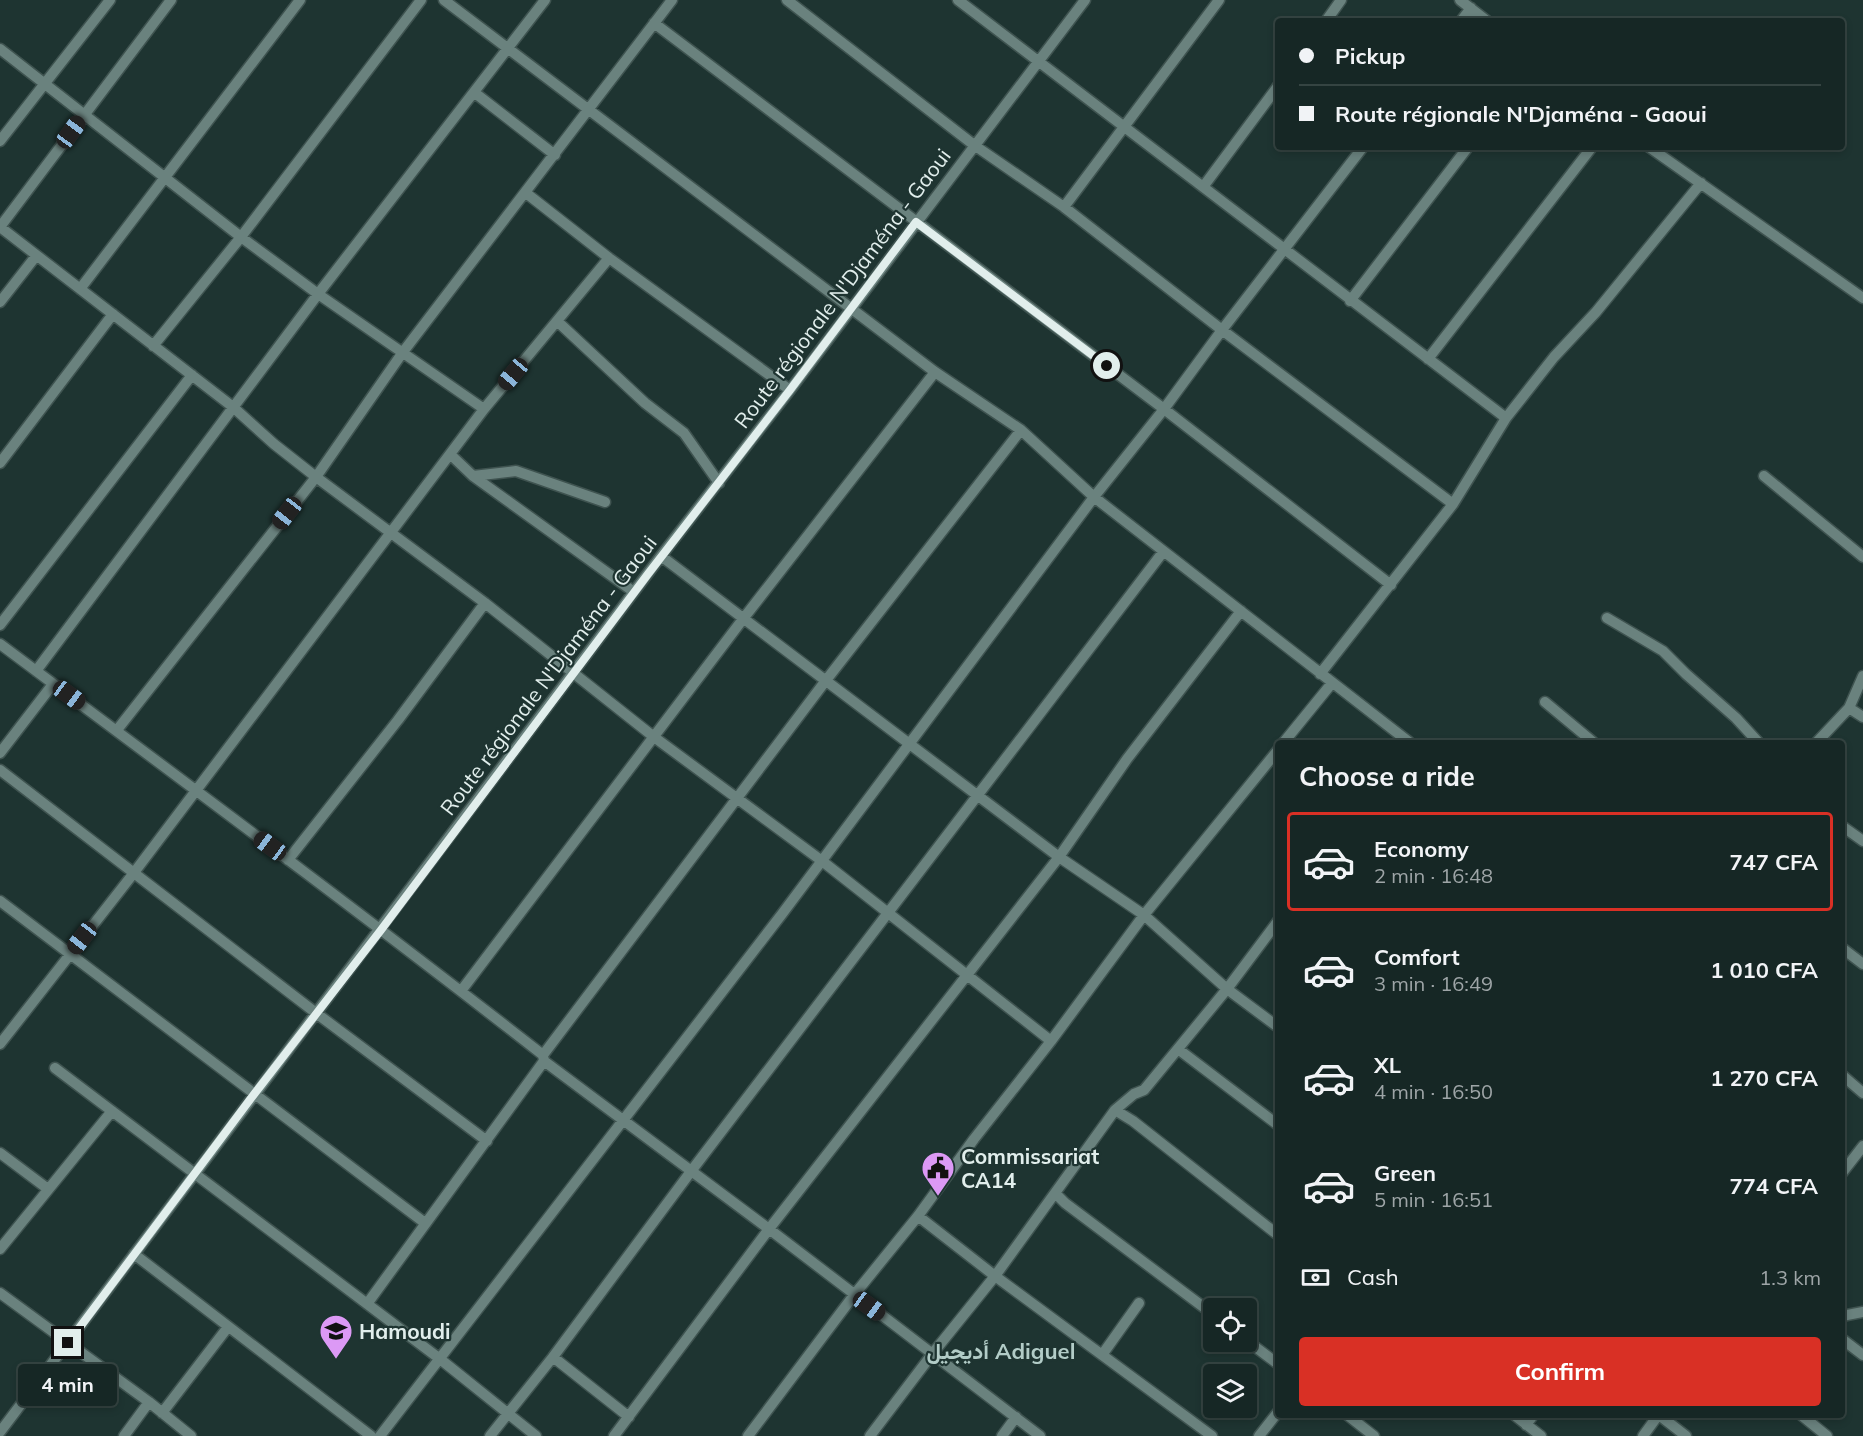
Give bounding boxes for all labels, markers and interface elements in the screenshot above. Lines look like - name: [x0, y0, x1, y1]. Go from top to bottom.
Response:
- text: Pickup: [1335, 42, 1405, 70]
- text: Route régionale N'Djaména - Gaoui: [1335, 100, 1707, 128]
- car: [53, 112, 89, 152]
- street label: Route régionale N'Djaména - Gaoui: [728, 143, 956, 433]
- route start: [1093, 352, 1120, 379]
- car: [495, 354, 531, 394]
- car: [269, 493, 305, 533]
- street label: Route régionale N'Djaména - Gaoui: [434, 530, 662, 820]
- car: [49, 677, 89, 713]
- text: Choose a ride: [1299, 759, 1475, 793]
- car: [250, 828, 290, 864]
- icon: car: [1302, 835, 1356, 889]
- text: Economy: [1374, 835, 1469, 863]
- text: 747 CFA: [1729, 848, 1818, 876]
- text: 2 min · 16:48: [1374, 863, 1493, 888]
- car: [64, 918, 100, 958]
- icon: car: [1302, 943, 1356, 997]
- text: Comfort: [1374, 943, 1460, 971]
- text: 1 010 CFA: [1710, 956, 1818, 984]
- text: 3 min · 16:49: [1374, 971, 1493, 996]
- icon: car: [1302, 1051, 1356, 1105]
- text: XL: [1374, 1051, 1401, 1079]
- text: 1 270 CFA: [1710, 1064, 1818, 1092]
- text: 4 min · 16:50: [1374, 1079, 1493, 1104]
- place label: Commissariat CA14: [961, 1143, 1099, 1193]
- public building icon: Commissariat CA14: [920, 1150, 956, 1197]
- icon: car: [1302, 1159, 1356, 1213]
- text: Green: [1374, 1159, 1436, 1187]
- text: 774 CFA: [1729, 1172, 1818, 1200]
- text: 5 min · 16:51: [1374, 1187, 1493, 1212]
- icon: cash: [1299, 1261, 1332, 1294]
- text: Cash: [1347, 1263, 1399, 1291]
- text: 1.3 km: [1759, 1265, 1821, 1290]
- car: [849, 1288, 889, 1324]
- map controls: [1203, 1298, 1257, 1418]
- button: locate: [1203, 1298, 1257, 1352]
- school or university icon: Hamoudi: [318, 1313, 354, 1360]
- place label: Hamoudi: [359, 1318, 451, 1344]
- route end: [54, 1329, 81, 1356]
- district label: أديجيل Adiguel: [927, 1337, 1075, 1365]
- button: Confirm: [1299, 1337, 1821, 1406]
- callout: 4 min: [19, 1364, 118, 1406]
- button: layers: [1203, 1364, 1257, 1418]
- text: 4 min: [41, 1372, 94, 1397]

